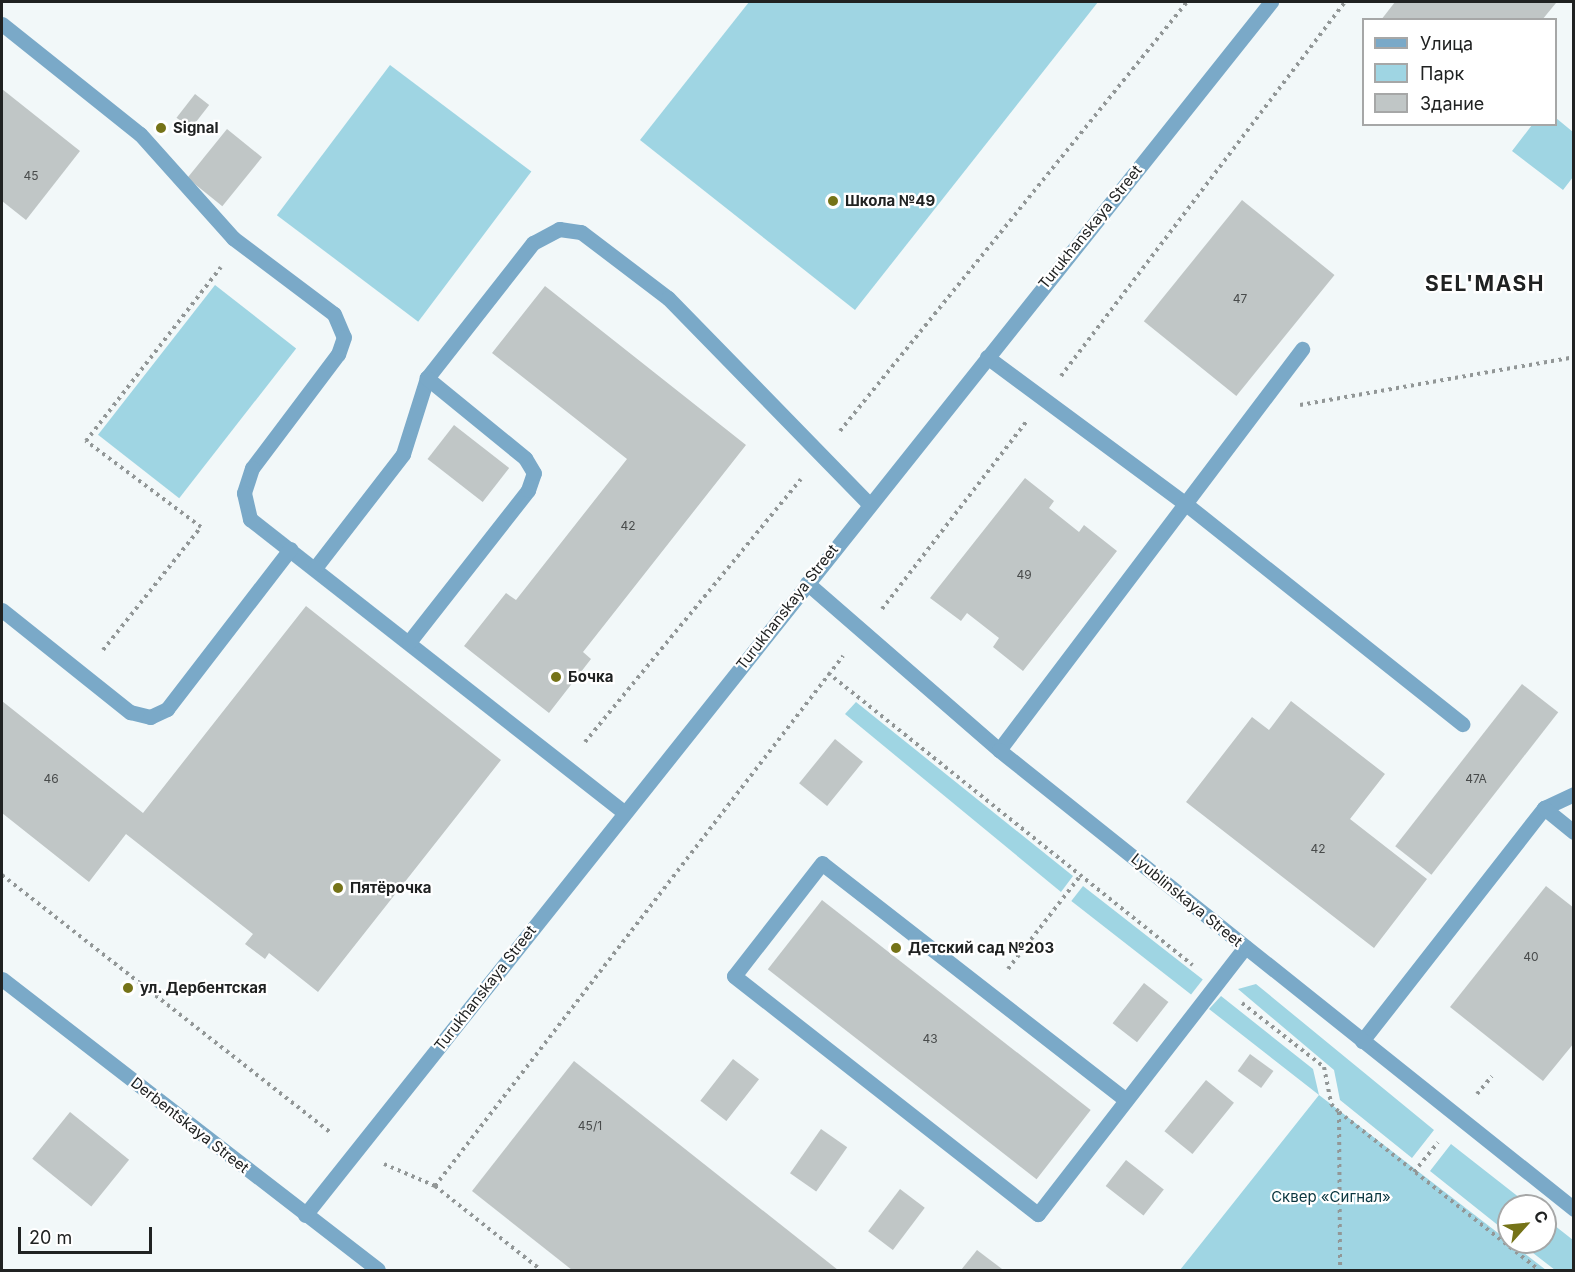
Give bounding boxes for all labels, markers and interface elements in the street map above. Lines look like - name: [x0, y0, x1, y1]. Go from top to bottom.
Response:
- legend: [1362, 18, 1557, 126]
- text: Улица: [1420, 33, 1473, 54]
- text: Парк: [1420, 63, 1464, 84]
- text: Здание: [1420, 93, 1484, 114]
- place label: Signal: [173, 119, 218, 137]
- marker: Signal: [154, 121, 168, 135]
- street label: Turukhanskaya Street: [1035, 161, 1145, 293]
- house number: 45: [23, 169, 39, 183]
- place label: Школа №49: [845, 192, 935, 210]
- marker: Школа №49: [826, 194, 840, 208]
- district label: SEL'MASH: [1425, 271, 1545, 297]
- house number: 47: [1233, 292, 1247, 306]
- house number: 42: [620, 519, 636, 533]
- street label: Turukhanskaya Street: [732, 541, 842, 673]
- house number: 49: [1016, 568, 1032, 582]
- place label: Бочка: [568, 668, 614, 686]
- marker: Бочка: [549, 670, 563, 684]
- house number: 46: [43, 772, 59, 786]
- house number: 47А: [1465, 772, 1487, 786]
- house number: 42: [1310, 842, 1326, 856]
- street label: Lyublinskaya Street: [1128, 850, 1246, 950]
- place label: Пятёрочка: [350, 879, 431, 897]
- marker: Пятёрочка: [331, 881, 345, 895]
- street label: Turukhanskaya Street: [430, 922, 540, 1054]
- place label: Детский сад №203: [908, 939, 1054, 957]
- marker: Детский сад №203: [889, 941, 903, 955]
- house number: 40: [1523, 950, 1539, 964]
- place label: ул. Дербентская: [140, 979, 267, 997]
- marker: ул. Дербентская: [121, 981, 135, 995]
- house number: 43: [922, 1032, 938, 1046]
- street label: Derbentskaya Street: [127, 1073, 253, 1177]
- house number: 45/1: [578, 1119, 602, 1133]
- park label: Сквер «Сигнал»: [1271, 1188, 1391, 1206]
- north arrow: [1497, 1194, 1557, 1254]
- text: С: [1530, 1207, 1553, 1227]
- scale bar: [21, 1215, 154, 1253]
- text: 20 m: [29, 1227, 72, 1248]

